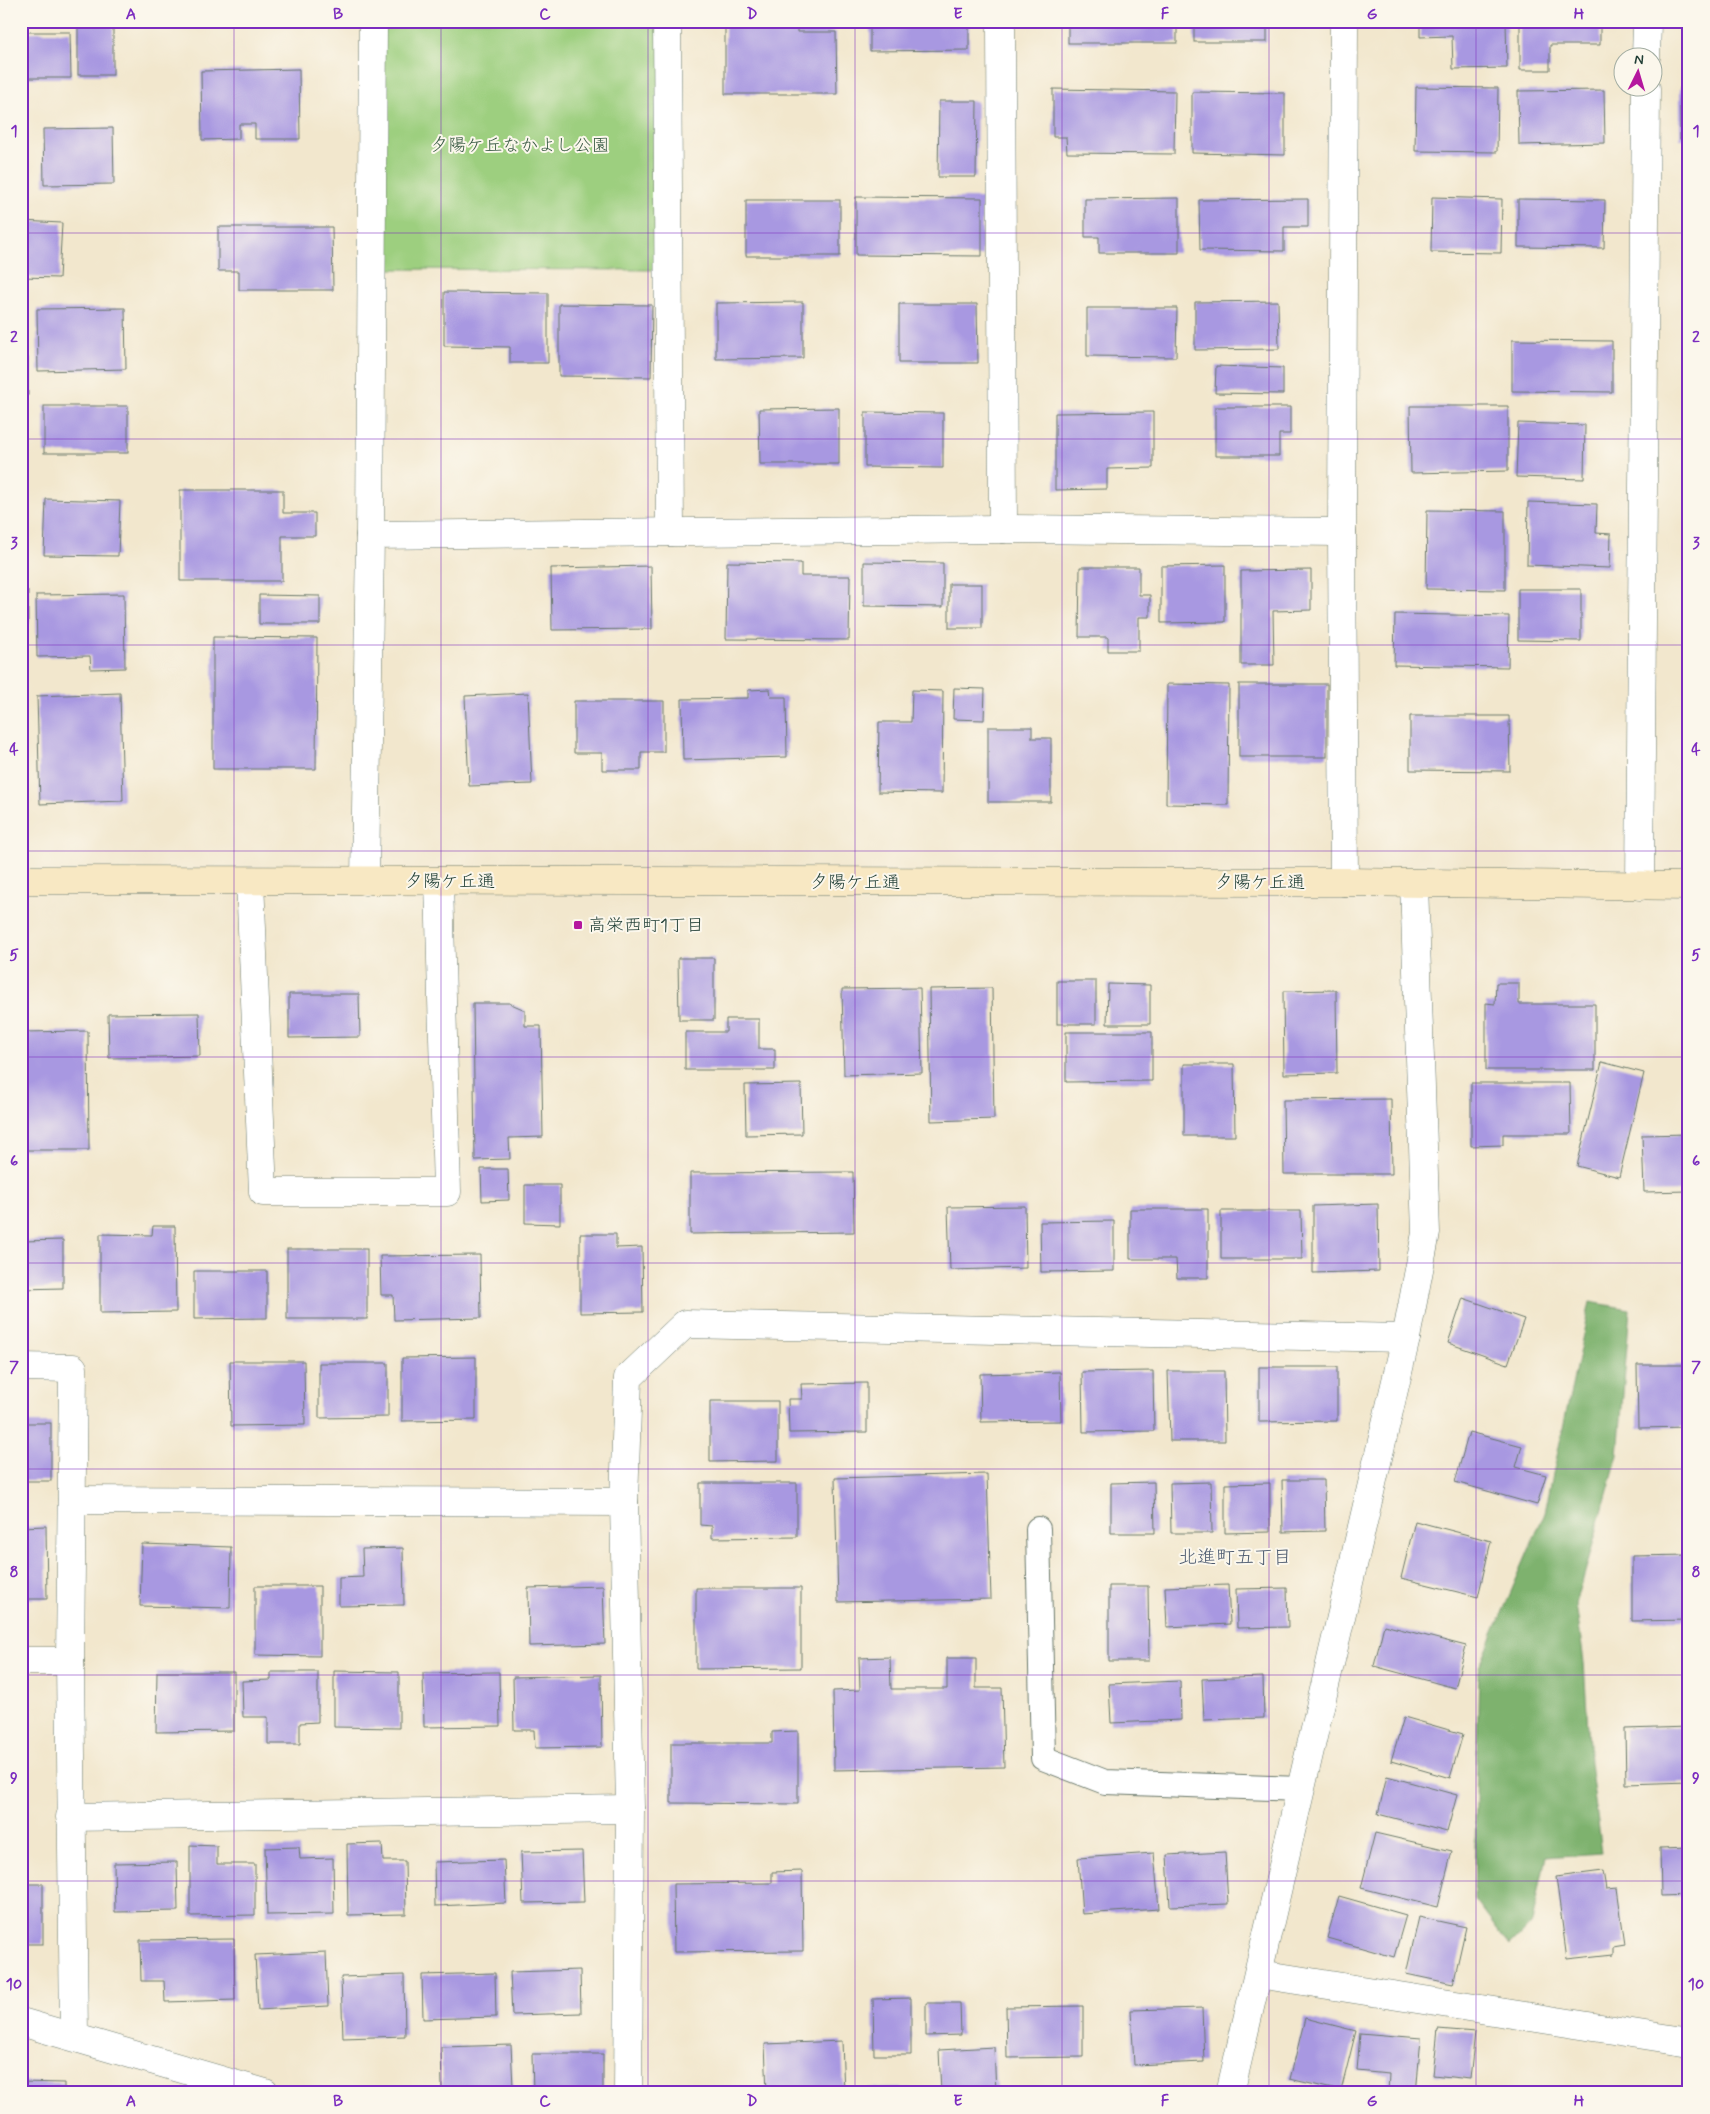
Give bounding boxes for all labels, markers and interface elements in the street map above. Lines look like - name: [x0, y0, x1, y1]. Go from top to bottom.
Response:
- text: A: [126, 4, 136, 25]
- text: B: [333, 4, 343, 25]
- text: C: [539, 4, 551, 25]
- text: D: [746, 4, 758, 25]
- text: E: [953, 4, 963, 25]
- text: F: [1161, 4, 1170, 25]
- text: G: [1367, 4, 1378, 25]
- text: H: [1574, 4, 1585, 25]
- north arrow: [1612, 48, 1662, 98]
- text: N: [1634, 51, 1644, 69]
- text: 1: [10, 121, 18, 142]
- text: 1: [1692, 121, 1700, 142]
- park label: 夕陽ケ丘なかよし公園: [430, 134, 610, 158]
- text: 2: [10, 327, 18, 348]
- text: 2: [1692, 327, 1700, 348]
- text: 3: [10, 533, 18, 554]
- text: 3: [1692, 533, 1700, 554]
- text: 4: [9, 739, 19, 760]
- text: 4: [1691, 739, 1701, 760]
- street label: 夕陽ケ丘通: [405, 870, 495, 894]
- street label: 夕陽ケ丘通: [810, 871, 900, 895]
- street label: 夕陽ケ丘通: [1215, 871, 1305, 895]
- place label: 高栄西町1丁目: [588, 914, 704, 938]
- marker: 高栄西町1丁目: [572, 919, 584, 931]
- text: 5: [9, 945, 19, 966]
- text: 5: [1691, 945, 1701, 966]
- text: 6: [10, 1151, 18, 1172]
- text: 6: [1692, 1151, 1700, 1172]
- text: 7: [9, 1357, 19, 1378]
- text: 7: [1691, 1357, 1701, 1378]
- district label: 北進町五丁目: [1178, 1545, 1292, 1570]
- text: 8: [9, 1562, 19, 1583]
- text: 8: [1691, 1562, 1701, 1583]
- text: 9: [10, 1768, 18, 1789]
- text: 9: [1692, 1768, 1700, 1789]
- text: 10: [6, 1974, 22, 1995]
- text: 10: [1688, 1974, 1704, 1995]
- text: A: [126, 2091, 136, 2112]
- text: B: [333, 2091, 343, 2112]
- text: C: [539, 2091, 551, 2112]
- text: D: [746, 2091, 758, 2112]
- text: E: [953, 2091, 963, 2112]
- text: F: [1161, 2091, 1170, 2112]
- text: G: [1367, 2091, 1378, 2112]
- text: H: [1574, 2091, 1585, 2112]

